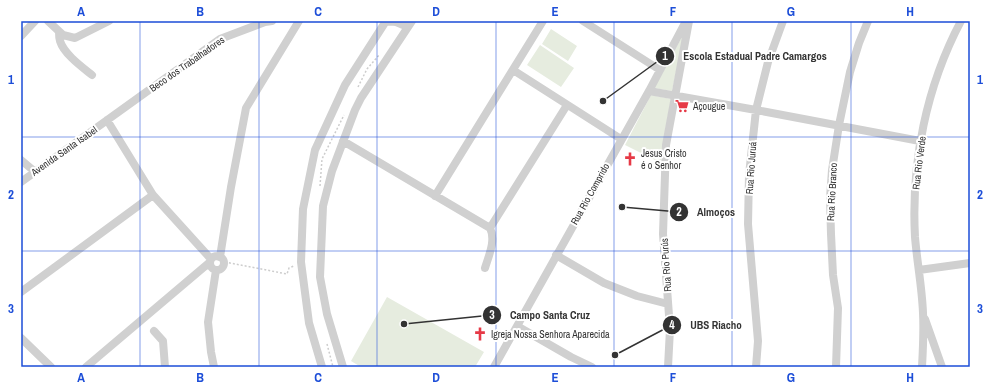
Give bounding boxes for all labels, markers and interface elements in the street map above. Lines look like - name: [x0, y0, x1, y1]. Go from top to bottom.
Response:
- text: A: [77, 3, 85, 20]
- text: B: [196, 3, 204, 20]
- text: C: [314, 3, 322, 20]
- text: D: [432, 3, 440, 20]
- text: E: [551, 3, 559, 20]
- text: F: [670, 3, 677, 20]
- text: G: [787, 3, 795, 20]
- text: H: [906, 3, 914, 20]
- street label: Beco dos Trabalhadores: [147, 33, 227, 95]
- callout: Escola Estadual Padre Camargos: [655, 44, 835, 67]
- text: 1: [662, 48, 668, 64]
- text: Escola Estadual Padre Camargos: [683, 49, 827, 63]
- text: 1: [8, 71, 14, 88]
- text: 1: [977, 71, 983, 88]
- supermarket icon: Açougue: [674, 98, 690, 114]
- place label: Açougue: [692, 100, 726, 113]
- street label: Avenida Santa Isabel: [28, 123, 100, 179]
- street label: Rua Rio Verde: [909, 135, 929, 190]
- street label: Rua Rio Juruá: [743, 141, 759, 195]
- place label: Jesus Cristo é o Senhor: [641, 147, 687, 172]
- church icon: Jesus Cristo é o Senhor: [622, 151, 638, 167]
- street label: Rua Rio Comprido: [568, 161, 612, 227]
- street label: Rua Rio Branco: [824, 162, 840, 221]
- text: 2: [8, 186, 14, 203]
- text: 2: [977, 186, 983, 203]
- callout: Almoços: [669, 200, 743, 223]
- text: 2: [676, 204, 682, 220]
- text: Almoços: [697, 205, 735, 219]
- street label: Rua Rio Purús: [658, 238, 674, 292]
- text: 3: [8, 300, 14, 317]
- text: 3: [977, 300, 983, 317]
- callout: Campo Santa Cruz: [482, 303, 599, 326]
- text: 3: [489, 307, 495, 323]
- text: Campo Santa Cruz: [510, 308, 591, 322]
- callout: UBS Riacho: [662, 314, 749, 337]
- text: 4: [669, 317, 675, 333]
- text: UBS Riacho: [690, 318, 742, 332]
- church icon: Igreja Nossa Senhora Aparecida: [472, 326, 488, 342]
- place label: Igreja Nossa Senhora Aparecida: [491, 328, 610, 341]
- text: A: [77, 369, 85, 386]
- text: B: [196, 369, 204, 386]
- text: C: [314, 369, 322, 386]
- text: D: [432, 369, 440, 386]
- text: E: [551, 369, 559, 386]
- text: F: [670, 369, 677, 386]
- text: G: [787, 369, 795, 386]
- text: H: [906, 369, 914, 386]

